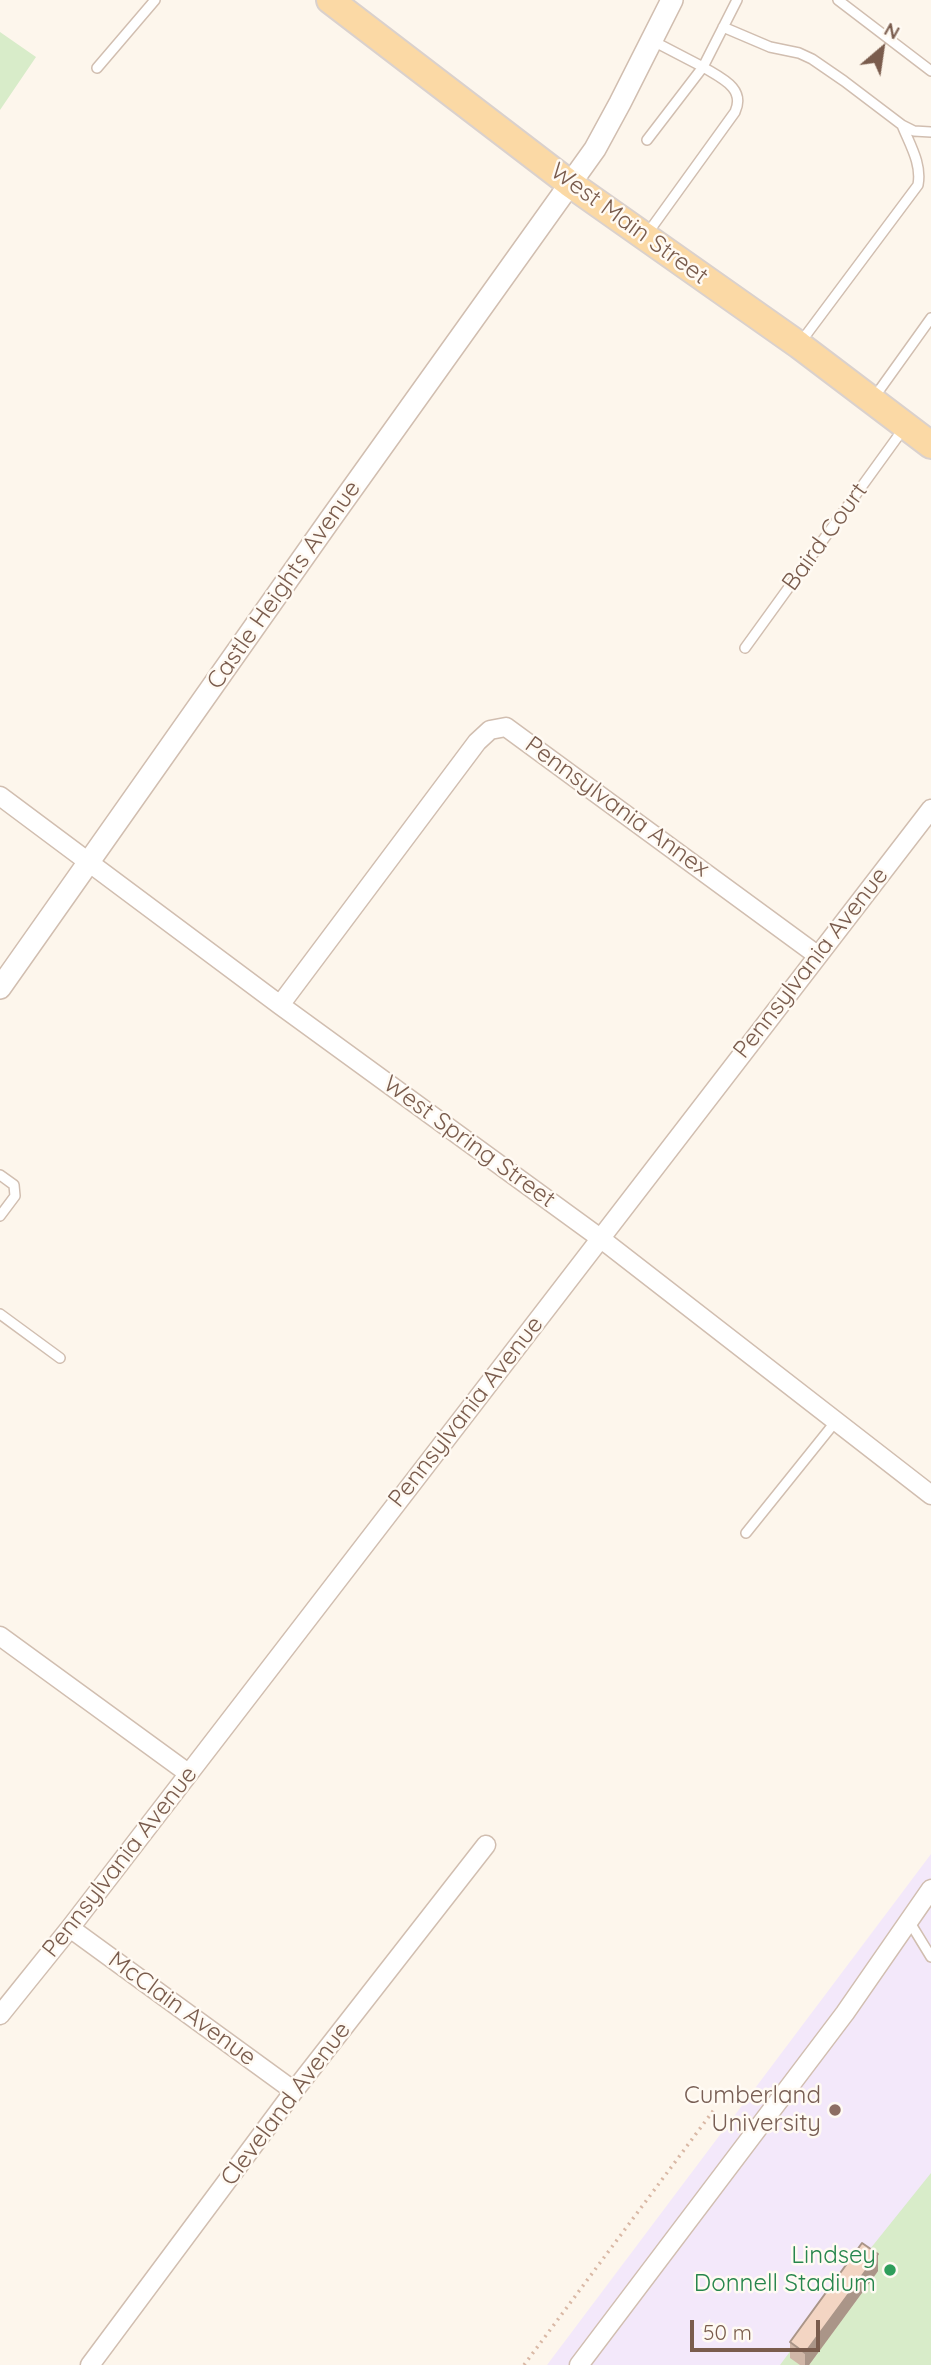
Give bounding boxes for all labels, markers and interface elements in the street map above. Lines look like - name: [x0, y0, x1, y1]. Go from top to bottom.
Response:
- north arrow: [847, 14, 917, 84]
- text: N: [880, 17, 904, 45]
- street label: West Main Street: [545, 157, 713, 291]
- street label: Castle Heights Avenue: [201, 475, 367, 695]
- street label: Baird Court: [776, 477, 874, 597]
- street label: Pennsylvania Annex: [519, 730, 715, 884]
- street label: Pennsylvania Avenue: [727, 862, 895, 1064]
- street label: West Spring Street: [377, 1070, 561, 1214]
- street label: Pennsylvania Avenue: [382, 1311, 550, 1513]
- street label: Pennsylvania Avenue: [36, 1761, 204, 1963]
- street label: McClain Avenue: [102, 1946, 262, 2072]
- street label: Cleveland Avenue: [215, 2016, 357, 2192]
- place label: Cumberland University: [684, 2082, 821, 2138]
- marker: Cumberland University: [827, 2102, 843, 2118]
- place label: Lindsey Donnell Stadium: [694, 2242, 876, 2298]
- marker: Lindsey Donnell Stadium: [882, 2262, 898, 2278]
- scale bar: [693, 2306, 822, 2350]
- text: 50 m: [703, 2319, 752, 2345]

